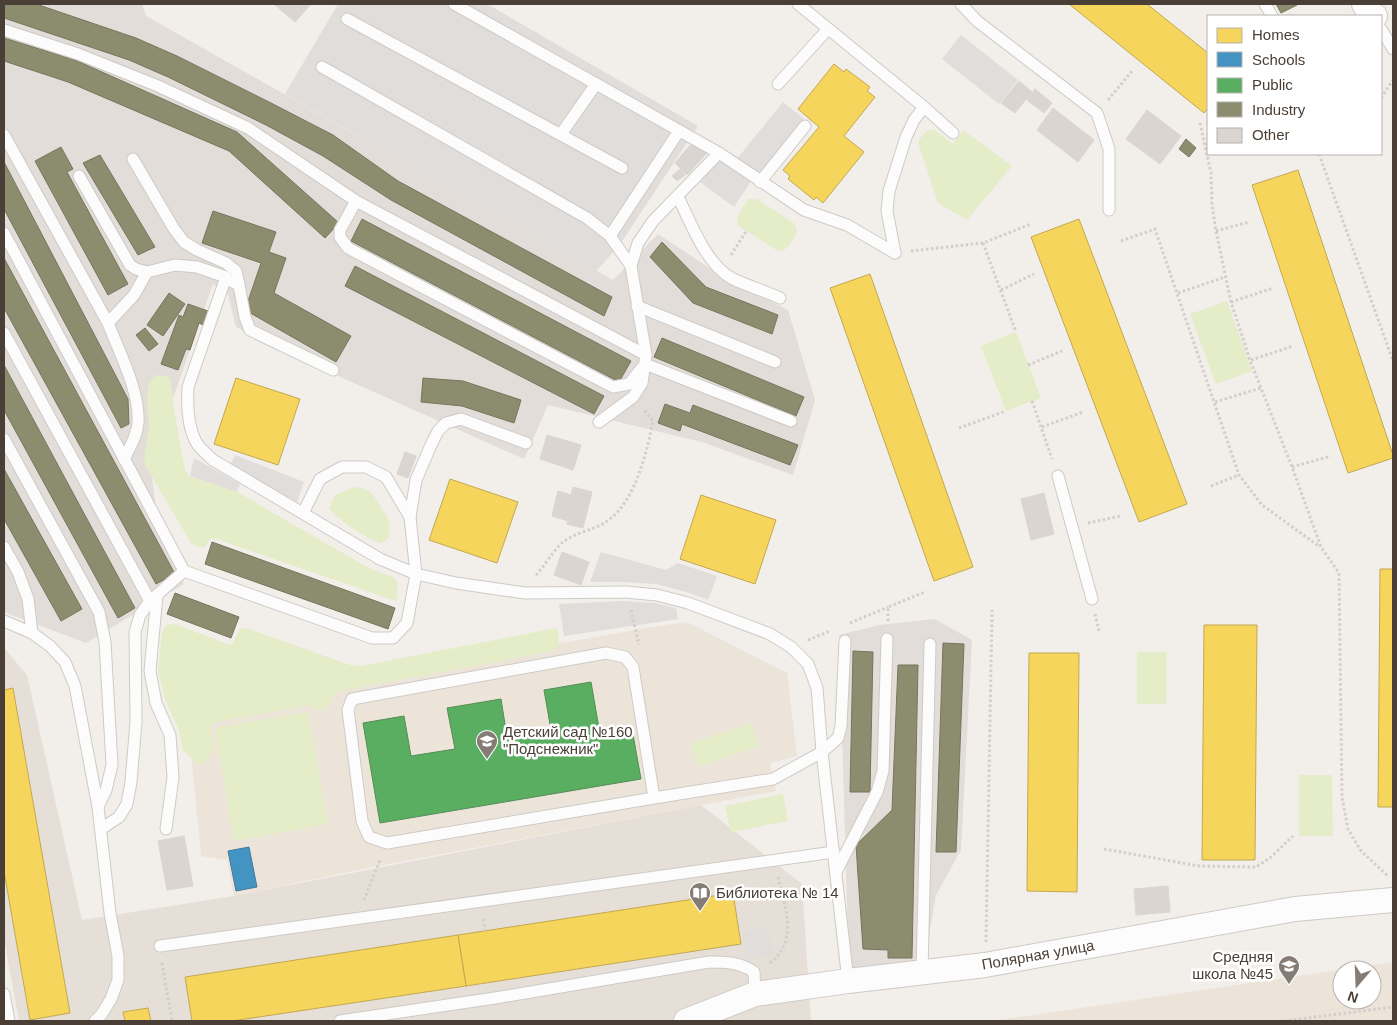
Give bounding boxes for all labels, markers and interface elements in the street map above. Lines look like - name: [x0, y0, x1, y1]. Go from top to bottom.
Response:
- legend: [1207, 15, 1382, 155]
- text: Homes: [1252, 26, 1300, 43]
- text: Schools: [1252, 51, 1305, 68]
- text: Public: [1252, 76, 1293, 93]
- text: Industry: [1252, 101, 1306, 118]
- text: Other: [1252, 126, 1290, 143]
- place label: Детский сад №160 "Подснежник": [503, 723, 633, 757]
- school or university icon: Детский сад №160 "Подснежник": [475, 729, 499, 760]
- library icon: Библиотека № 14: [688, 881, 712, 912]
- place label: Библиотека № 14: [716, 884, 839, 901]
- street label: Полярная улица: [980, 936, 1096, 973]
- place label: Средняя школа №45: [1192, 948, 1273, 982]
- school or university icon: Средняя школа №45: [1277, 954, 1301, 985]
- north arrow: [1332, 960, 1382, 1010]
- text: N: [1345, 988, 1360, 1007]

